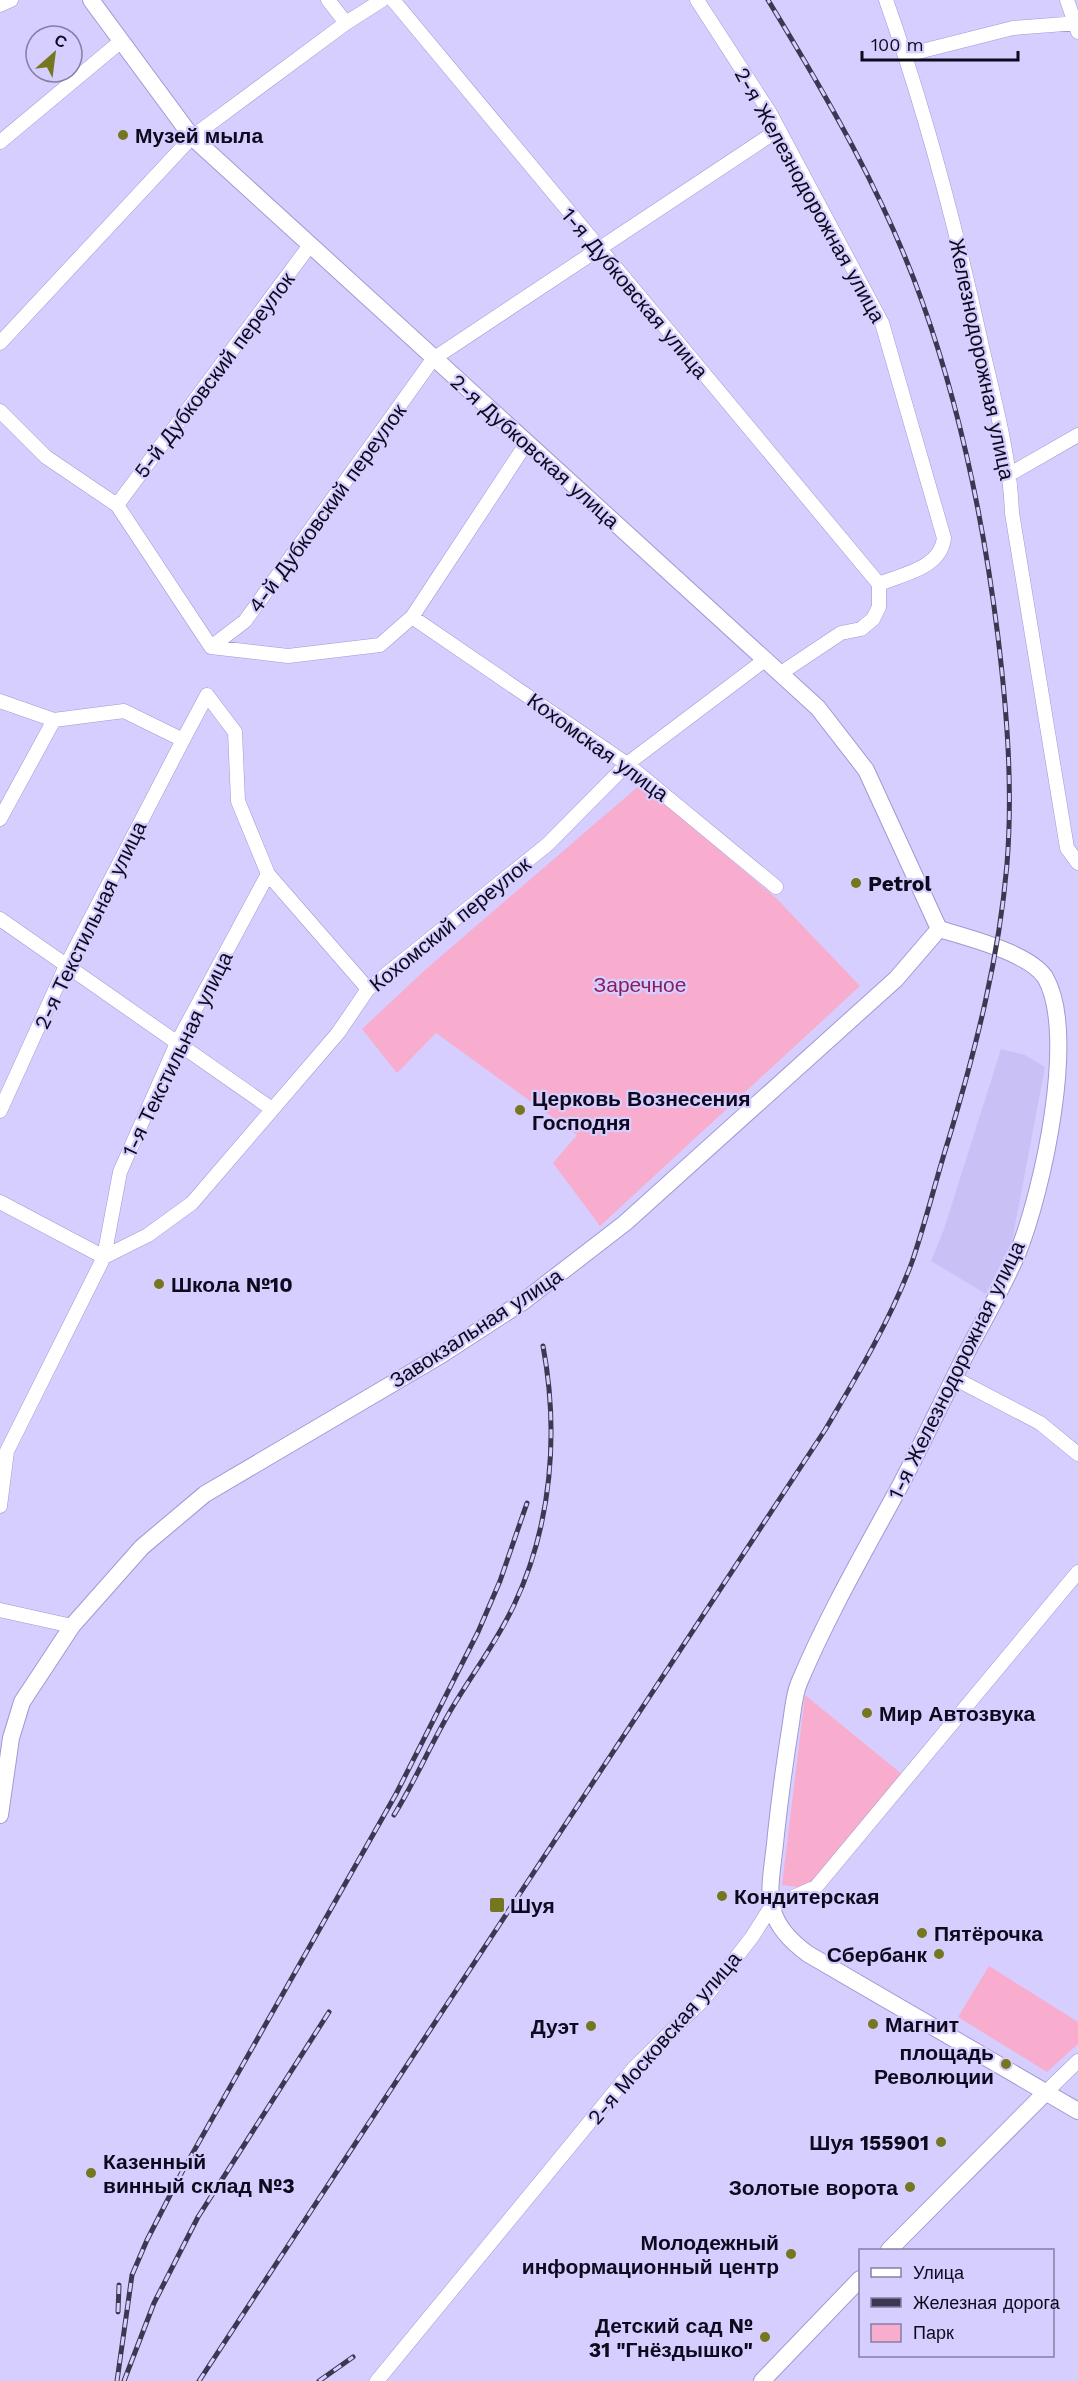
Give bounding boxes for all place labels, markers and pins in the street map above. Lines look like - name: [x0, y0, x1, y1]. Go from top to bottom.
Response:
- place label: Музей мыла: [135, 123, 263, 148]
- marker: Музей мыла: [116, 128, 130, 142]
- place label: Petrol: [868, 871, 931, 896]
- marker: Petrol: [849, 876, 863, 890]
- place label: Церковь Вознесения Господня: [532, 1086, 750, 1135]
- marker: Церковь Вознесения Господня: [513, 1103, 527, 1117]
- place label: Школа №10: [171, 1272, 293, 1297]
- marker: Школа №10: [152, 1277, 166, 1291]
- place label: Мир Автозвука: [879, 1701, 1036, 1726]
- marker: Мир Автозвука: [860, 1706, 874, 1720]
- place label: Кондитерская: [734, 1884, 879, 1909]
- marker: Кондитерская: [715, 1889, 729, 1903]
- place label: Шуя: [510, 1893, 555, 1918]
- marker: Шуя: [488, 1896, 506, 1914]
- place label: Пятёрочка: [934, 1921, 1043, 1946]
- marker: Пятёрочка: [915, 1926, 929, 1940]
- place label: Сбербанк: [827, 1942, 927, 1967]
- marker: Сбербанк: [932, 1947, 946, 1961]
- place label: Магнит: [885, 2012, 959, 2037]
- place label: Дуэт: [531, 2014, 579, 2039]
- marker: Магнит: [866, 2017, 880, 2031]
- marker: Дуэт: [584, 2019, 598, 2033]
- place label: площадь Революции: [874, 2040, 994, 2089]
- marker: площадь Революции: [999, 2057, 1013, 2071]
- place label: Шуя 155901: [809, 2130, 929, 2155]
- marker: Шуя 155901: [934, 2135, 948, 2149]
- place label: Казенный винный склад №3: [103, 2149, 295, 2198]
- marker: Казенный винный склад №3: [84, 2166, 98, 2180]
- place label: Золотые ворота: [729, 2175, 898, 2200]
- marker: Золотые ворота: [903, 2180, 917, 2194]
- place label: Молодежный информационный центр: [522, 2230, 779, 2279]
- marker: Молодежный информационный центр: [784, 2247, 798, 2261]
- place label: Детский сад № 31 "Гнёздышко": [589, 2313, 753, 2362]
- marker: Детский сад № 31 "Гнёздышко": [758, 2330, 772, 2344]

